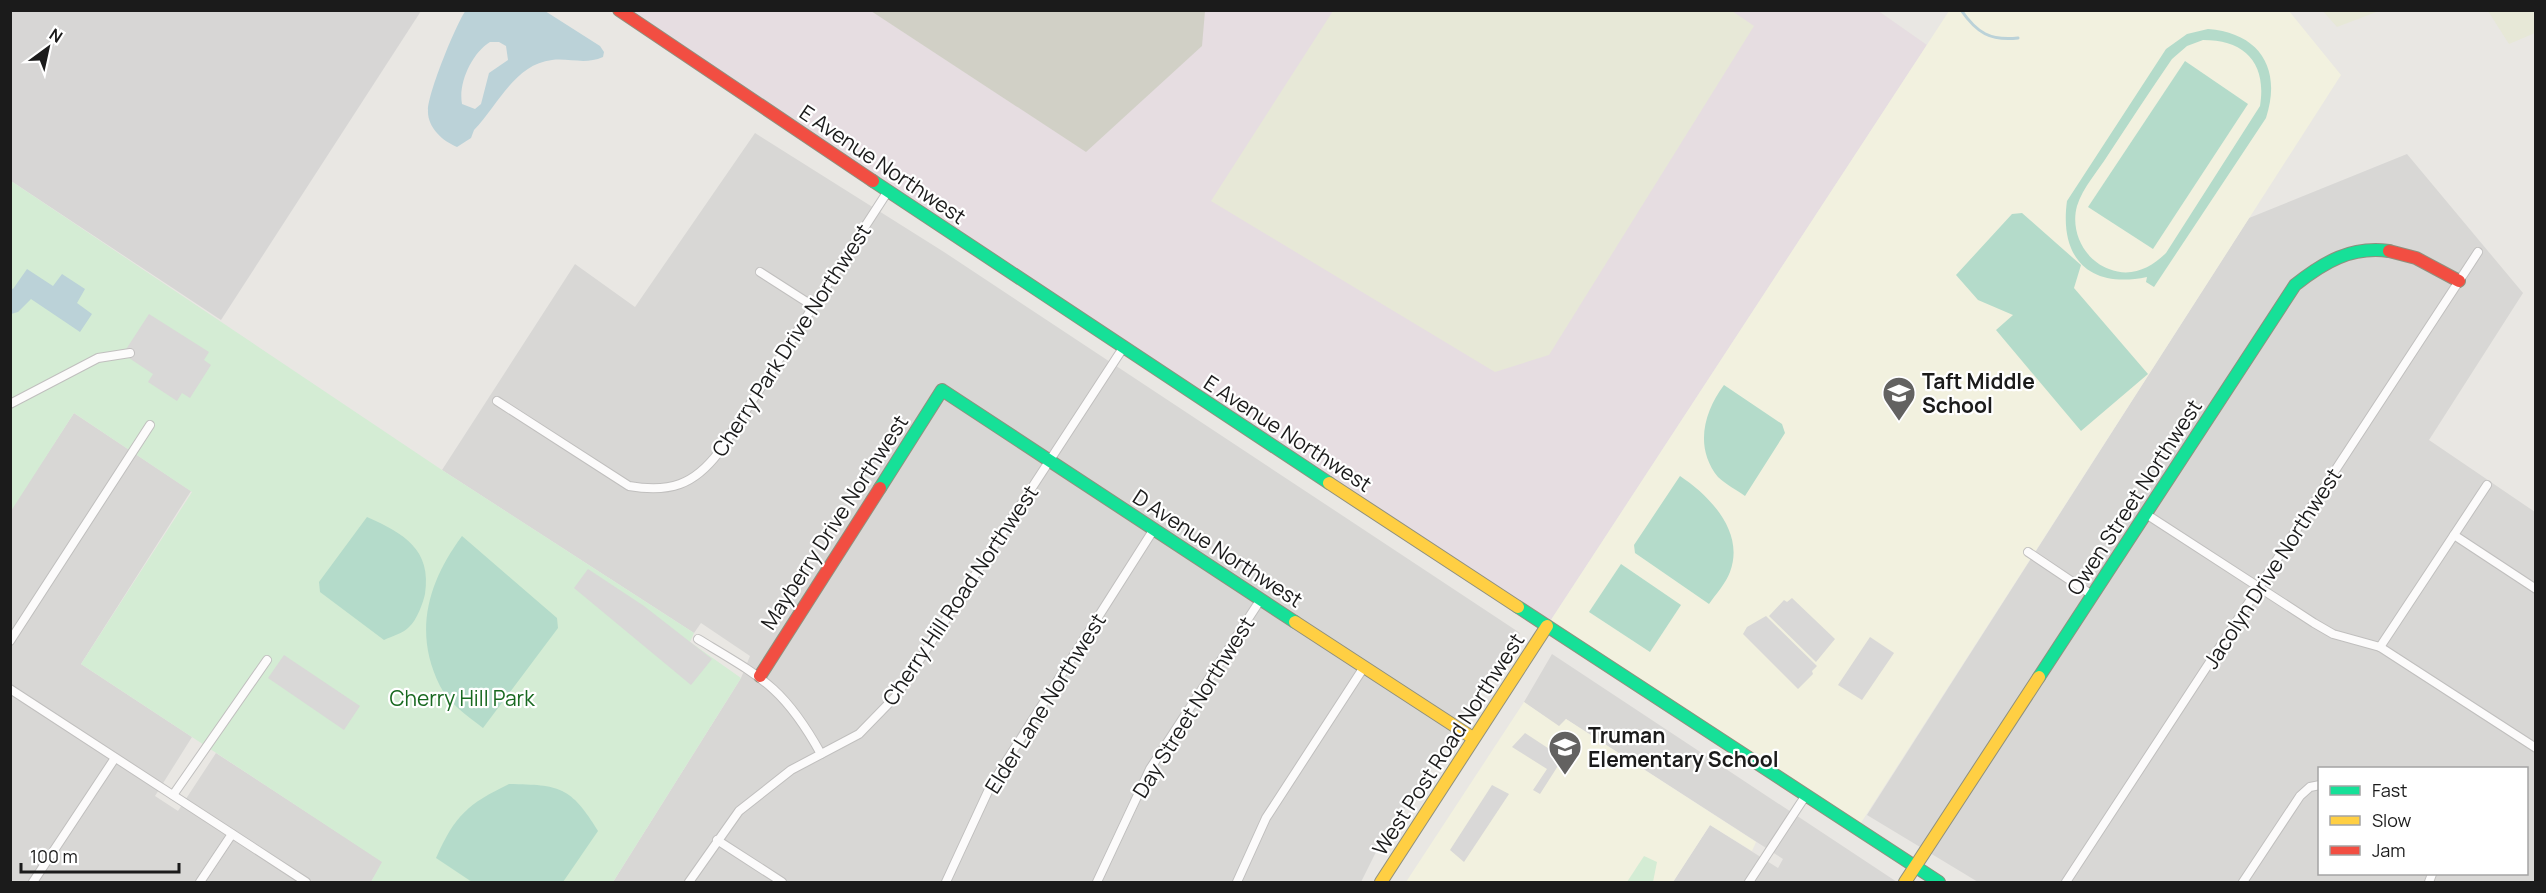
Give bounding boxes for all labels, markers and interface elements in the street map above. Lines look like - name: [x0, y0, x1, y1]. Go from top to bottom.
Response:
- north arrow: [18, 18, 78, 78]
- text: N: [45, 23, 67, 48]
- street label: E Avenue Northwest: [794, 98, 972, 230]
- street label: Cherry Park Drive Northwest: [705, 218, 877, 462]
- place label: Taft Middle School: [1922, 367, 2035, 419]
- street label: E Avenue Northwest: [1199, 368, 1377, 498]
- school or university icon: Taft Middle School: [1881, 375, 1917, 422]
- street label: Owen Street Northwest: [2060, 394, 2208, 600]
- street label: Mayberry Drive Northwest: [754, 409, 914, 635]
- street label: Jacolyn Drive Northwest: [2197, 462, 2347, 674]
- street label: Cherry Hill Road Northwest: [876, 479, 1044, 711]
- street label: D Avenue Northwest: [1128, 483, 1308, 613]
- street label: Elder Lane Northwest: [978, 608, 1112, 798]
- street label: Day Street Northwest: [1126, 611, 1260, 803]
- street label: West Post Road Northwest: [1366, 628, 1530, 860]
- park label: Cherry Hill Park: [389, 684, 535, 712]
- place label: Truman Elementary School: [1588, 721, 1779, 773]
- school or university icon: Truman Elementary School: [1547, 729, 1583, 776]
- legend: [2318, 767, 2528, 875]
- text: Fast: [2372, 778, 2407, 802]
- text: Slow: [2372, 808, 2412, 832]
- scale bar: [21, 836, 178, 874]
- text: Jam: [2372, 838, 2406, 862]
- text: 100 m: [30, 844, 78, 868]

